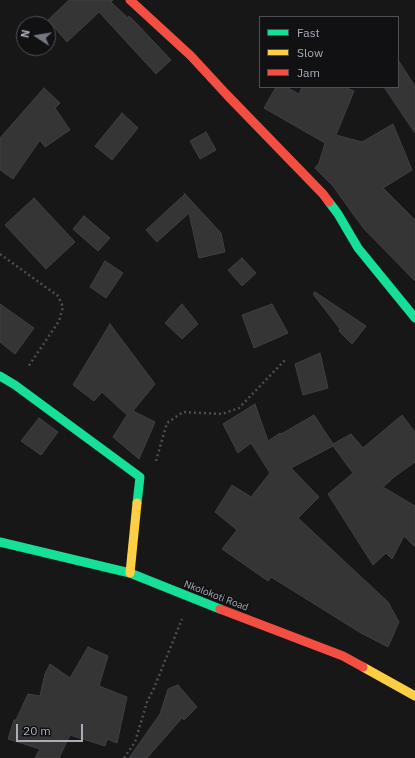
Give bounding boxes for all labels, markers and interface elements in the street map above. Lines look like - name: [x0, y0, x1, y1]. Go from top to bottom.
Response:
- north arrow: [16, 16, 56, 56]
- legend: [259, 16, 399, 88]
- text: Fast: [297, 25, 320, 40]
- text: N: [18, 28, 33, 39]
- text: Slow: [297, 45, 323, 60]
- text: Jam: [297, 65, 320, 80]
- street label: Nkolokoti Road: [182, 578, 250, 614]
- scale bar: [18, 716, 85, 742]
- text: 20 m: [23, 723, 51, 738]

